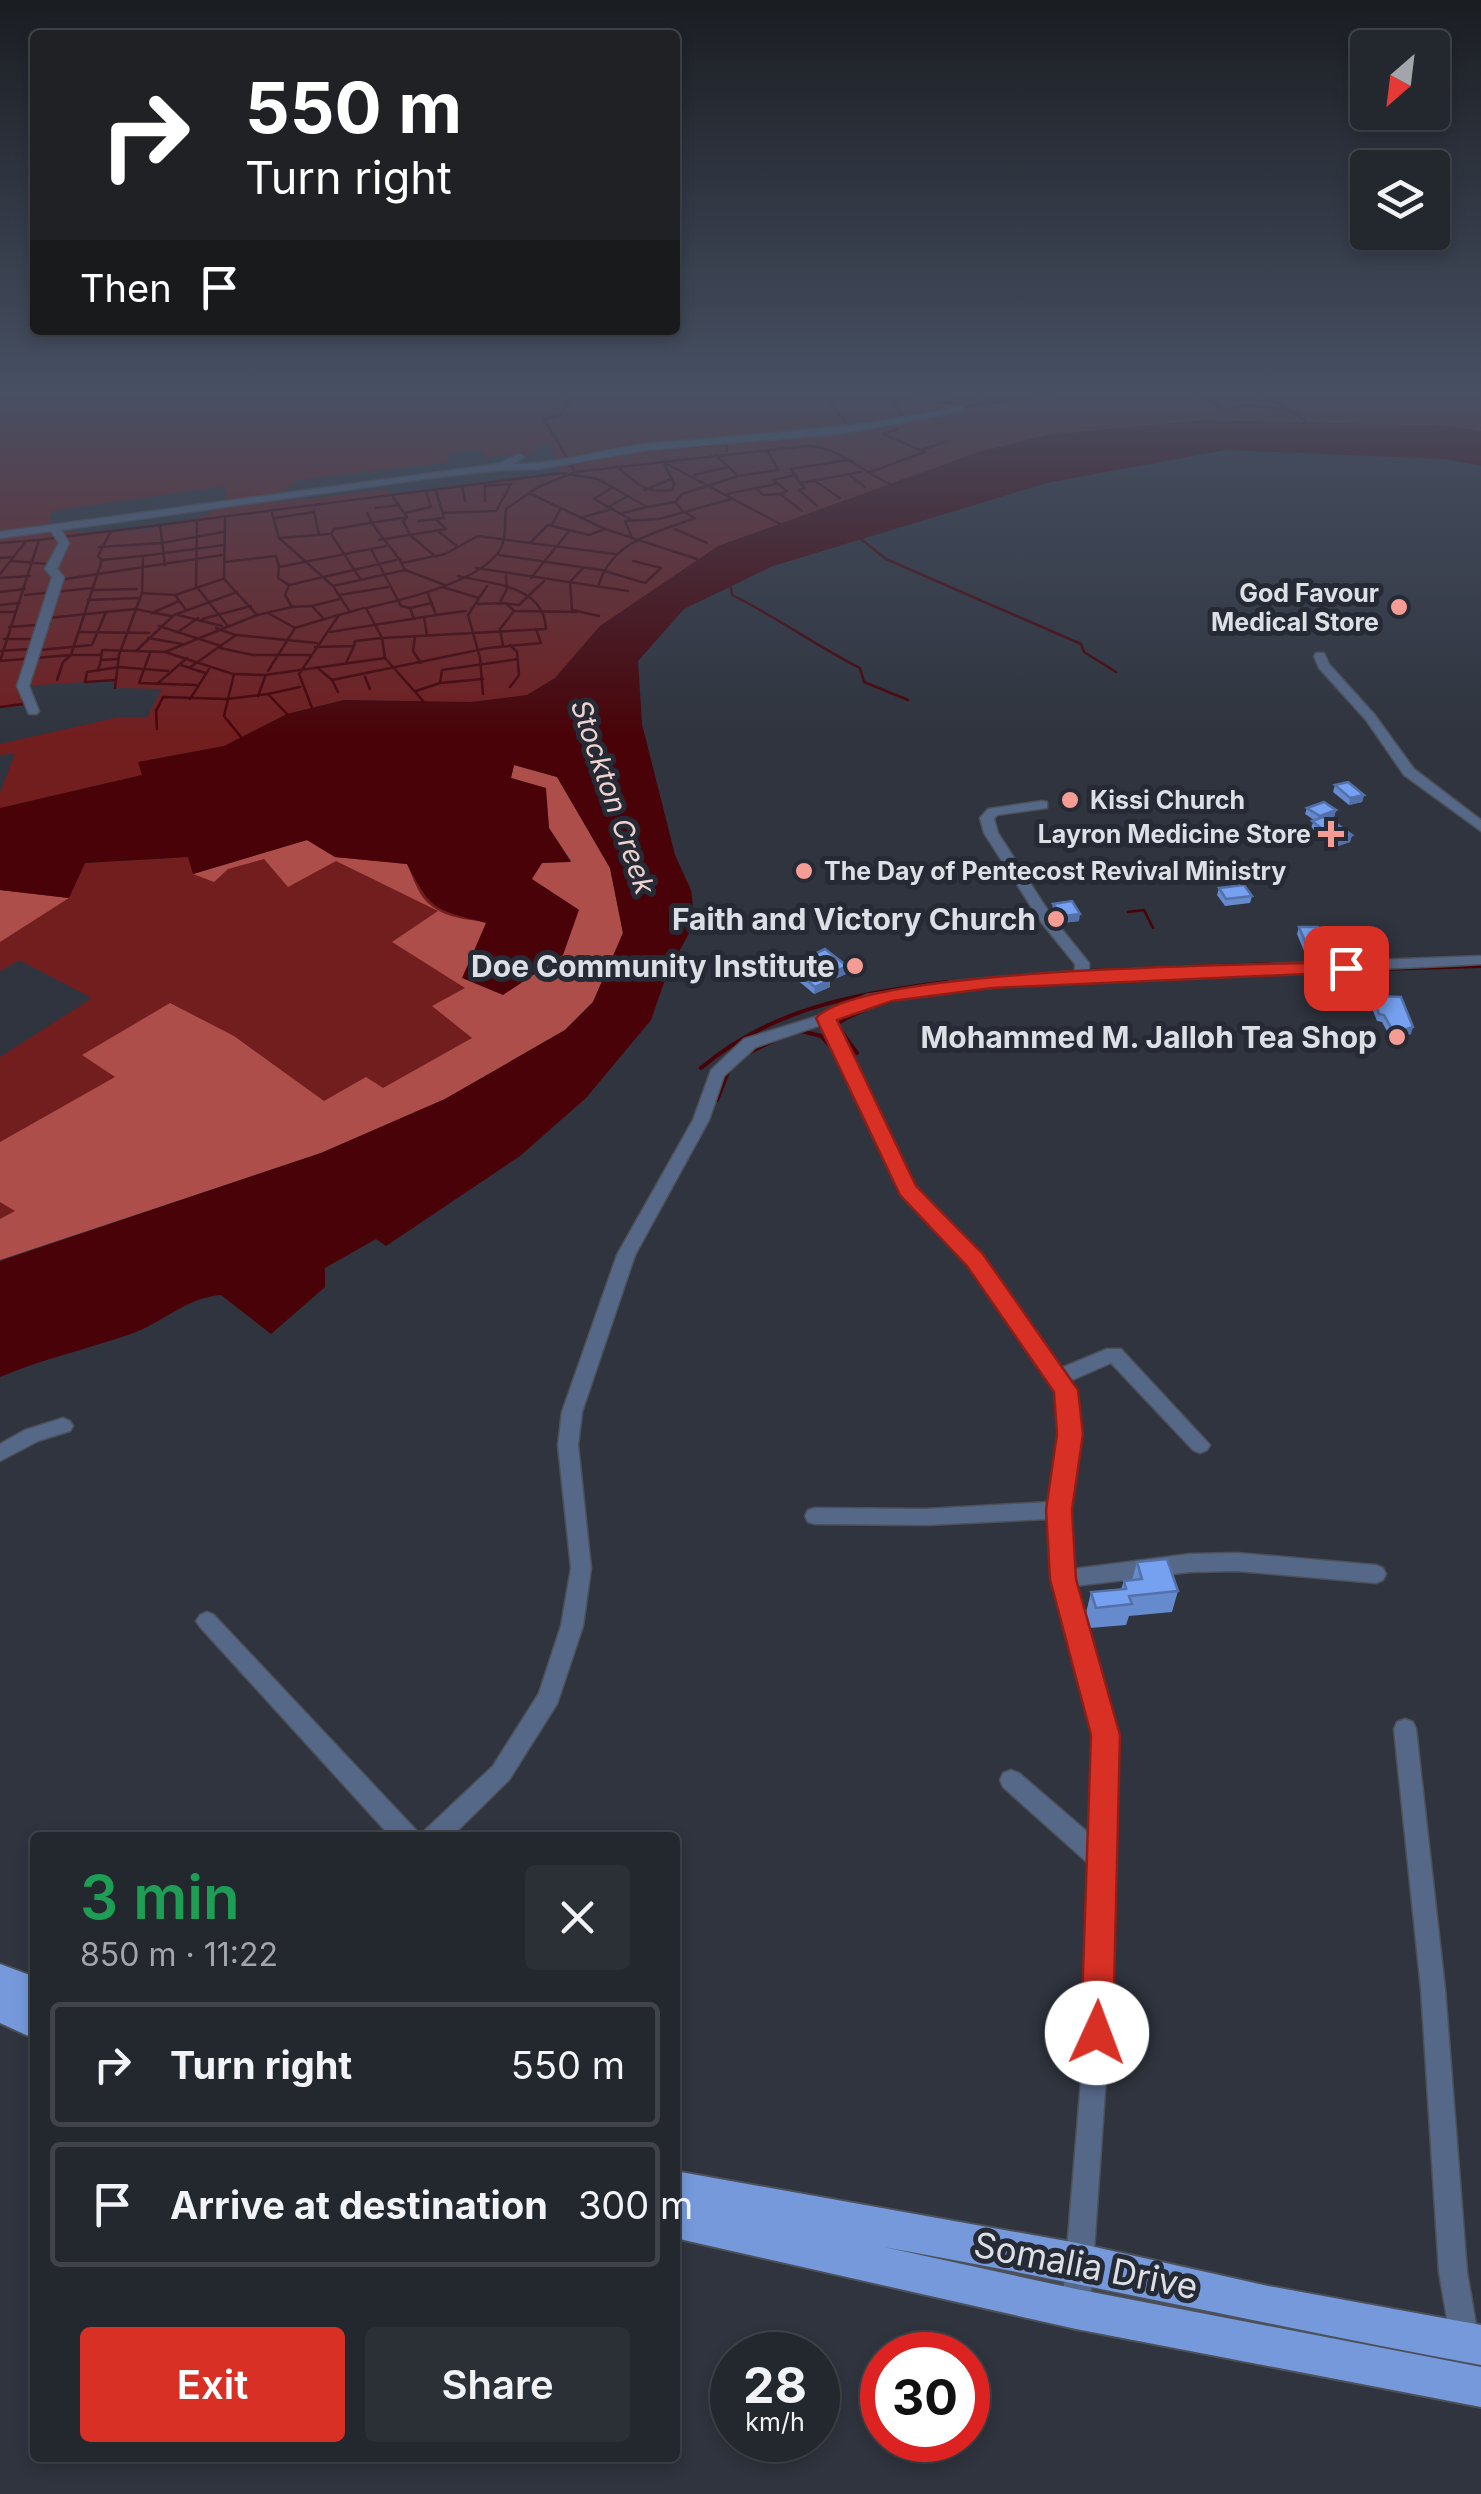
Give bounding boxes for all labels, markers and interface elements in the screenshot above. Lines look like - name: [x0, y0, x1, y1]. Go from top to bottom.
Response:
- north arrow: [1350, 30, 1450, 130]
- map controls: [1350, 30, 1450, 250]
- text: 550 m: [245, 65, 462, 150]
- icon: right: [80, 70, 210, 200]
- text: Turn right: [245, 150, 452, 205]
- button: layers: [1350, 150, 1450, 250]
- icon: arrive: [192, 260, 247, 315]
- text: Then: [80, 265, 172, 311]
- place label: God Favour Medical Store: [1211, 578, 1379, 637]
- marker: God Favour Medical Store: [1388, 596, 1410, 618]
- water label: Stockton Creek: [564, 695, 662, 899]
- place label: Kissi Church: [1090, 785, 1245, 815]
- marker: Kissi Church: [1059, 789, 1081, 811]
- place label: Layron Medicine Store: [1038, 819, 1311, 849]
- marker: Layron Medicine Store: [1320, 823, 1342, 845]
- place label: The Day of Pentecost Revival Ministry: [824, 856, 1286, 886]
- marker: The Day of Pentecost Revival Ministry: [793, 860, 815, 882]
- place label: Faith and Victory Church: [672, 901, 1036, 937]
- marker: Faith and Victory Church: [1045, 908, 1067, 930]
- pin: [1304, 926, 1389, 1011]
- icon: arrive: [1319, 941, 1374, 996]
- place label: Doe Community Institute: [471, 948, 835, 984]
- marker: Doe Community Institute: [844, 955, 866, 977]
- place label: Mohammed M. Jalloh Tea Shop: [920, 1019, 1377, 1055]
- marker: Mohammed M. Jalloh Tea Shop: [1386, 1026, 1408, 1048]
- text: 3 min: [80, 1861, 240, 1933]
- button: close: [525, 1865, 630, 1970]
- text: 850 m · 11:22: [80, 1935, 278, 1974]
- position arrow: [1045, 1981, 1149, 2085]
- icon: right: [85, 2037, 140, 2092]
- text: Turn right: [170, 2042, 352, 2088]
- text: 550 m: [511, 2042, 625, 2088]
- icon: arrive: [85, 2177, 140, 2232]
- text: Arrive at destination: [170, 2182, 548, 2228]
- text: 300 m: [578, 2182, 693, 2228]
- street label: Somalia Drive: [971, 2223, 1201, 2307]
- button: Exit: [80, 2327, 345, 2442]
- button: Share: [365, 2327, 630, 2442]
- speed limit sign: 30: [860, 2332, 990, 2462]
- text: 28: [743, 2355, 807, 2415]
- text: km/h: [745, 2407, 805, 2437]

